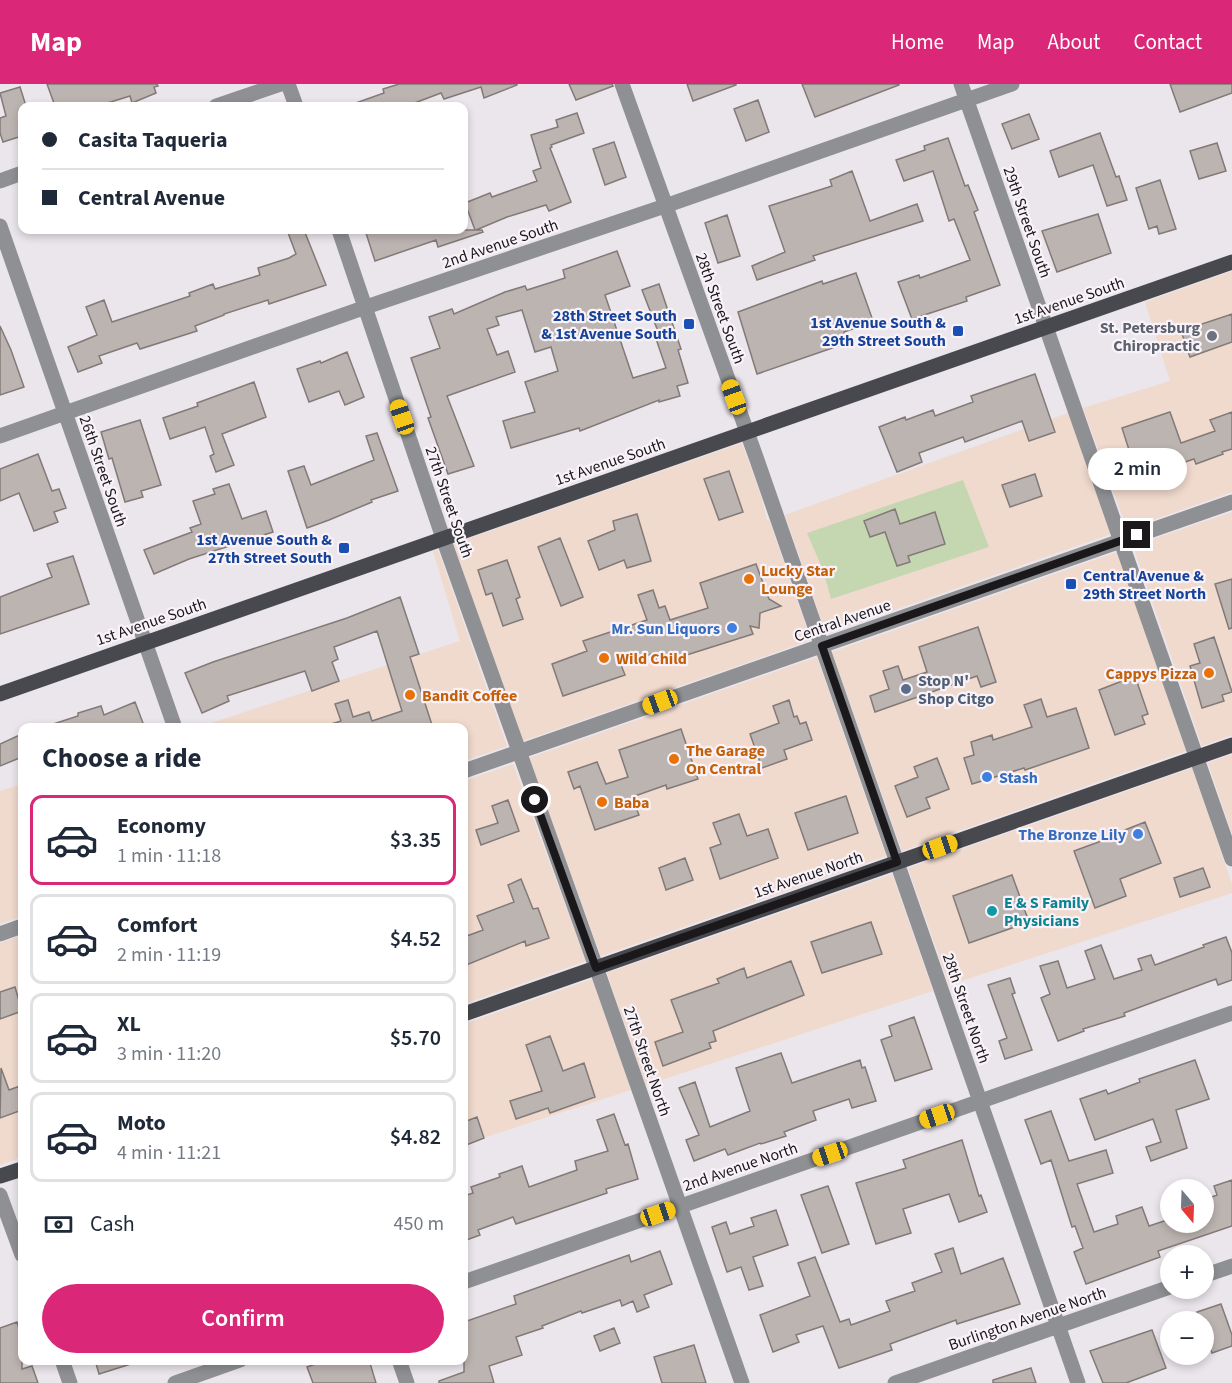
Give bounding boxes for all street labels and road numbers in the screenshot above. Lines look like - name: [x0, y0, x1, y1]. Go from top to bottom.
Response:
- street label: 29th Street South: [998, 164, 1056, 281]
- street label: 2nd Avenue South: [439, 214, 561, 274]
- street label: 28th Street South: [690, 250, 750, 367]
- street label: 1st Avenue South: [1011, 272, 1128, 330]
- street label: 26th Street South: [74, 413, 132, 530]
- street label: 1st Avenue South: [552, 433, 669, 491]
- street label: 27th Street South: [420, 444, 478, 561]
- street label: 1st Avenue South: [93, 593, 210, 651]
- street label: Central Avenue: [791, 594, 894, 648]
- street label: 1st Avenue North: [751, 846, 866, 904]
- street label: 28th Street North: [937, 950, 995, 1066]
- street label: 27th Street North: [618, 1003, 676, 1119]
- street label: 2nd Avenue North: [680, 1137, 801, 1197]
- street label: Burlington Avenue North: [945, 1282, 1109, 1356]

